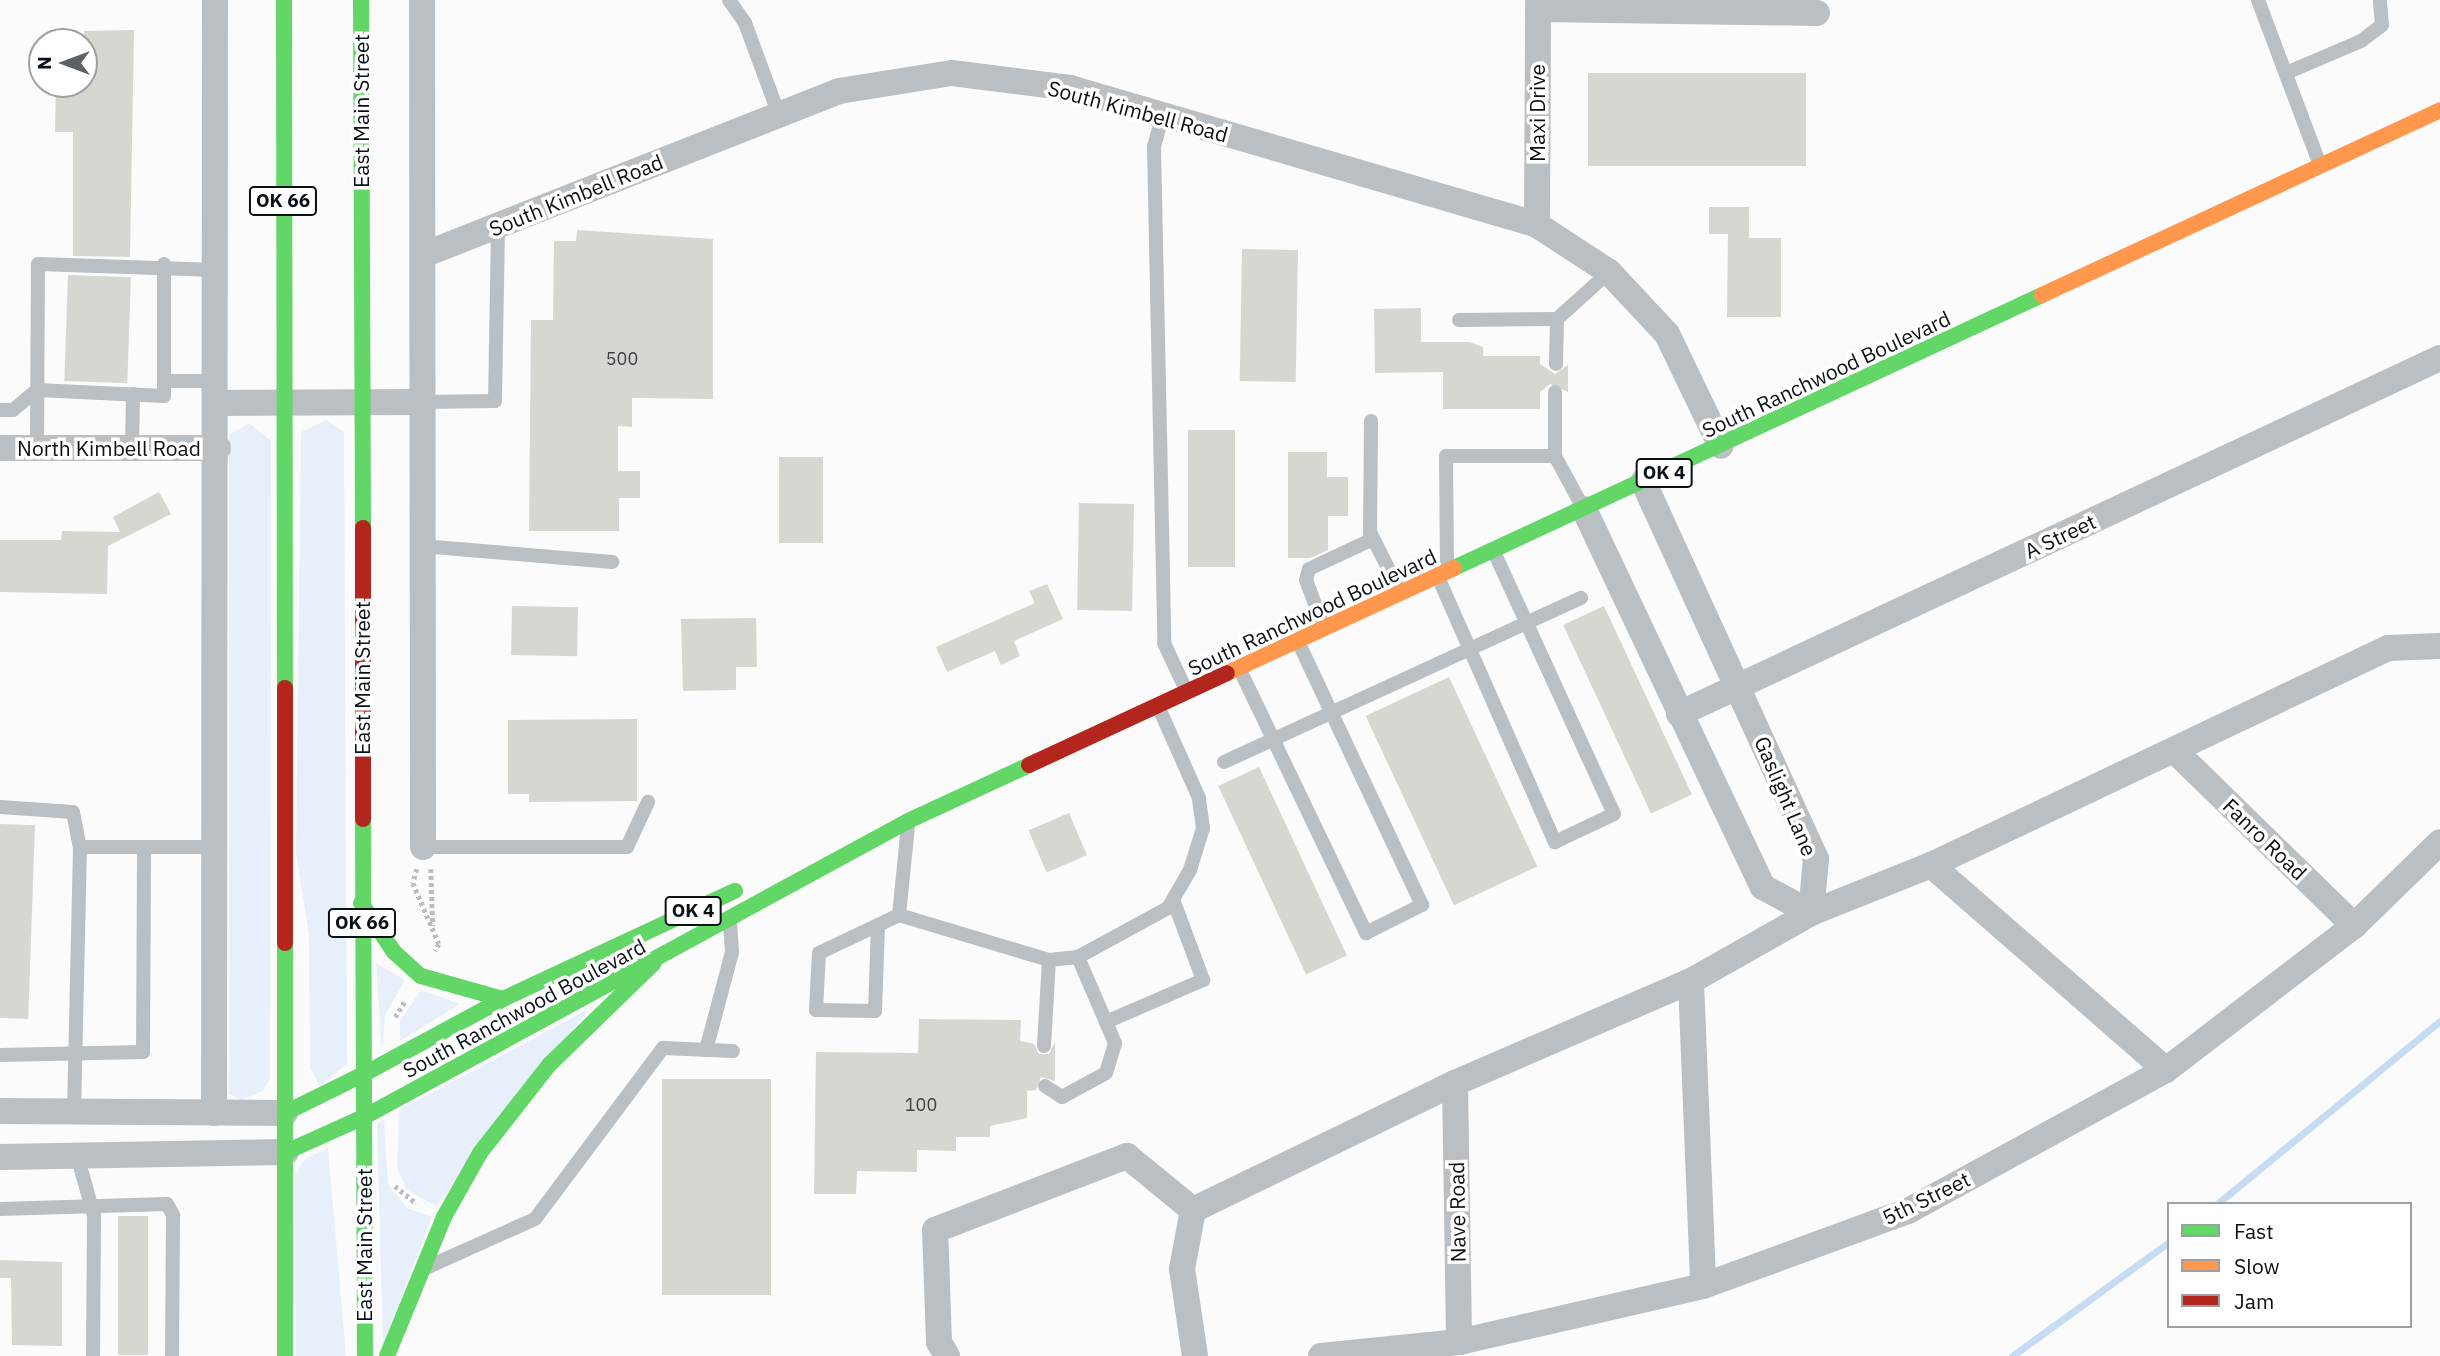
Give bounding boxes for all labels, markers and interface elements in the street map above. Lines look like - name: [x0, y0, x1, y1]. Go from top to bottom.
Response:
- north arrow: [28, 28, 98, 98]
- street label: East Main Street: [348, 34, 374, 188]
- text: N: [32, 56, 56, 70]
- street label: Maxi Drive: [1524, 64, 1550, 162]
- street label: South Kimbell Road: [1045, 75, 1231, 147]
- street label: South Kimbell Road: [485, 149, 667, 241]
- road number: OK 66: [248, 186, 318, 216]
- street label: South Ranchwood Boulevard: [1698, 305, 1954, 443]
- house number: 500: [606, 348, 638, 370]
- street label: North Kimbell Road: [17, 435, 201, 461]
- road number: OK 4: [1634, 458, 1694, 488]
- street label: A Street: [2020, 509, 2100, 563]
- street label: South Ranchwood Boulevard: [1184, 543, 1440, 681]
- street label: East Main Street: [349, 601, 375, 755]
- street label: Gaslight Lane: [1749, 732, 1823, 860]
- street label: Fanro Road: [2218, 793, 2312, 885]
- road number: OK 4: [663, 896, 723, 926]
- road number: OK 66: [327, 908, 397, 939]
- street label: South Ranchwood Boulevard: [398, 933, 650, 1083]
- house number: 100: [905, 1094, 937, 1116]
- street label: Nave Road: [1444, 1161, 1470, 1263]
- street label: 5th Street: [1878, 1166, 1974, 1230]
- street label: East Main Street: [351, 1168, 377, 1322]
- legend: [2167, 1202, 2412, 1328]
- text: Fast: [2234, 1217, 2274, 1245]
- text: Slow: [2234, 1252, 2280, 1280]
- text: Jam: [2234, 1287, 2274, 1315]

